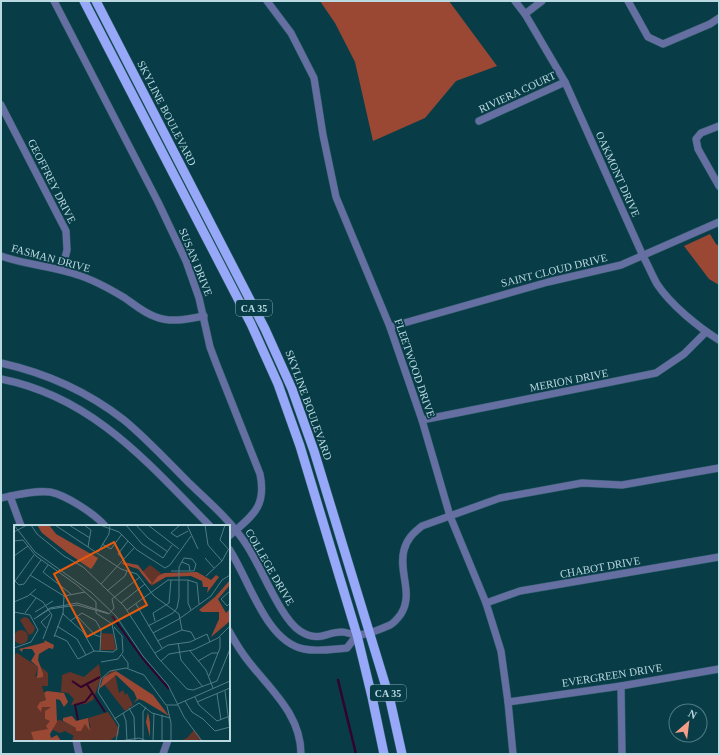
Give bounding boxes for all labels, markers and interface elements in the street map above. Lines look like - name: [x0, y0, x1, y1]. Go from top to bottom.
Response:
- street label: SKYLINE BOULEVARD: [135, 59, 199, 168]
- street label: RIVIERA COURT: [477, 69, 558, 115]
- street label: OAKMONT DRIVE: [594, 129, 642, 219]
- street label: GEOFFREY DRIVE: [26, 137, 79, 225]
- street label: SUSAN DRIVE: [177, 226, 215, 298]
- street label: FASMAN DRIVE: [10, 242, 92, 274]
- street label: SAINT CLOUD DRIVE: [500, 251, 609, 289]
- road number: CA 35: [236, 300, 272, 316]
- street label: FLEETWOOD DRIVE: [392, 317, 438, 419]
- street label: SKYLINE BOULEVARD: [283, 348, 335, 462]
- street label: MERION DRIVE: [529, 366, 610, 393]
- inset map: [14, 525, 230, 741]
- street label: COLLEGE DRIVE: [243, 527, 297, 608]
- street label: CHABOT DRIVE: [559, 554, 641, 580]
- street label: EVERGREEN DRIVE: [561, 661, 663, 689]
- road number: CA 35: [370, 685, 406, 701]
- north arrow: [668, 703, 708, 743]
- text: N: [686, 707, 699, 721]

